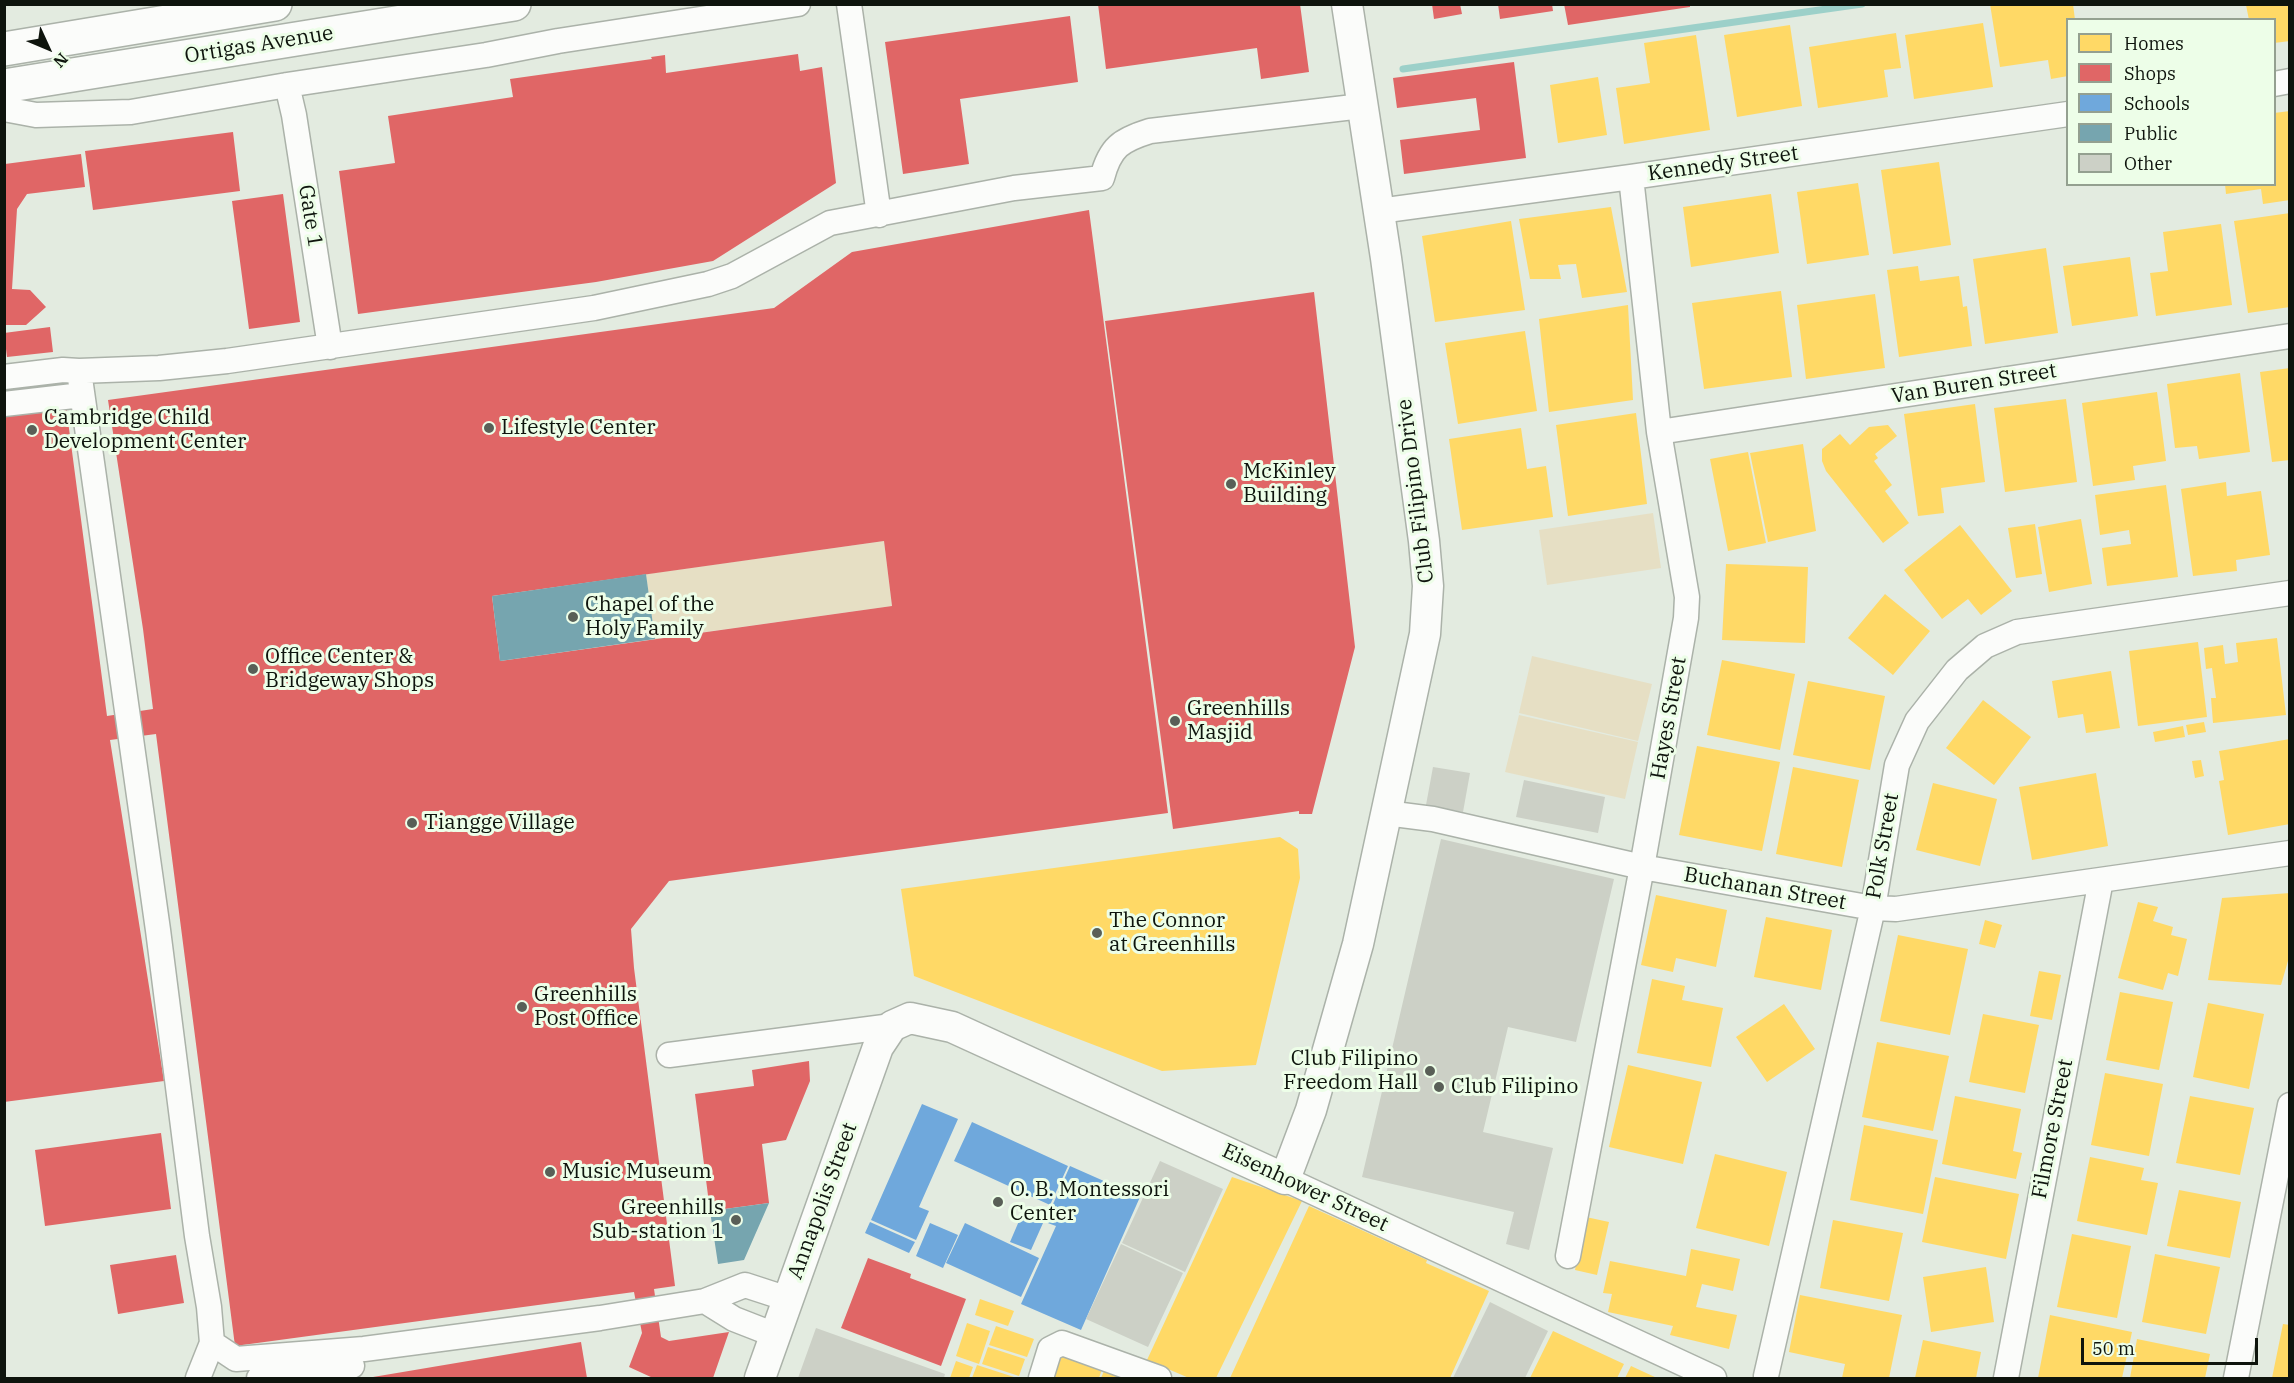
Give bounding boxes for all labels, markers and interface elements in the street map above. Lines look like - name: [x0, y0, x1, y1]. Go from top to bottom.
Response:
- north arrow: [18, 18, 78, 78]
- legend: [2066, 18, 2276, 186]
- street label: Ortigas Avenue: [183, 21, 335, 69]
- text: Homes: [2124, 32, 2184, 55]
- text: N: [49, 49, 73, 72]
- text: Shops: [2124, 62, 2176, 85]
- text: Schools: [2124, 92, 2190, 115]
- text: Public: [2124, 122, 2178, 145]
- street label: Kennedy Street: [1646, 141, 1800, 187]
- text: Other: [2124, 152, 2172, 175]
- street label: Gate 1: [293, 183, 327, 249]
- street label: Van Buren Street: [1890, 358, 2058, 410]
- street label: Club Filipino Drive: [1392, 398, 1440, 584]
- place label: Cambridge Child Development Center: [44, 405, 246, 455]
- place label: Lifestyle Center: [501, 415, 656, 441]
- marker: Lifestyle Center: [482, 421, 496, 435]
- marker: Cambridge Child Development Center: [25, 423, 39, 437]
- place label: McKinley Building: [1243, 459, 1336, 509]
- marker: McKinley Building: [1224, 477, 1238, 491]
- place label: Chapel of the Holy Family: [585, 592, 714, 642]
- marker: Chapel of the Holy Family: [566, 610, 580, 624]
- place label: Office Center & Bridgeway Shops: [265, 644, 434, 694]
- street label: Hayes Street: [1646, 655, 1692, 781]
- marker: Office Center & Bridgeway Shops: [246, 662, 260, 676]
- place label: Greenhills Masjid: [1187, 696, 1290, 746]
- marker: Greenhills Masjid: [1168, 714, 1182, 728]
- street label: Polk Street: [1861, 791, 1905, 901]
- place label: Tiangge Village: [424, 810, 575, 836]
- marker: Tiangge Village: [405, 816, 419, 830]
- street label: Buchanan Street: [1682, 862, 1848, 916]
- place label: The Connor at Greenhills: [1109, 908, 1235, 958]
- marker: The Connor at Greenhills: [1090, 926, 1104, 940]
- place label: Greenhills Post Office: [534, 982, 638, 1032]
- marker: Greenhills Post Office: [515, 1000, 529, 1014]
- place label: Club Filipino Freedom Hall: [1283, 1046, 1418, 1096]
- street label: Filmore Street: [2027, 1057, 2079, 1201]
- marker: Club Filipino Freedom Hall: [1423, 1064, 1437, 1078]
- place label: Club Filipino: [1451, 1074, 1578, 1100]
- marker: Club Filipino: [1432, 1080, 1446, 1094]
- street label: Annapolis Street: [783, 1119, 863, 1283]
- street label: Eisenhower Street: [1218, 1138, 1392, 1238]
- place label: Music Museum: [562, 1159, 712, 1185]
- marker: Music Museum: [543, 1165, 557, 1179]
- place label: O. B. Montessori Center: [1010, 1177, 1169, 1227]
- place label: Greenhills Sub-station 1: [592, 1195, 724, 1245]
- marker: O. B. Montessori Center: [991, 1195, 1005, 1209]
- marker: Greenhills Sub-station 1: [729, 1213, 743, 1227]
- scale bar: [2084, 1326, 2261, 1364]
- text: 50 m: [2092, 1337, 2135, 1360]

